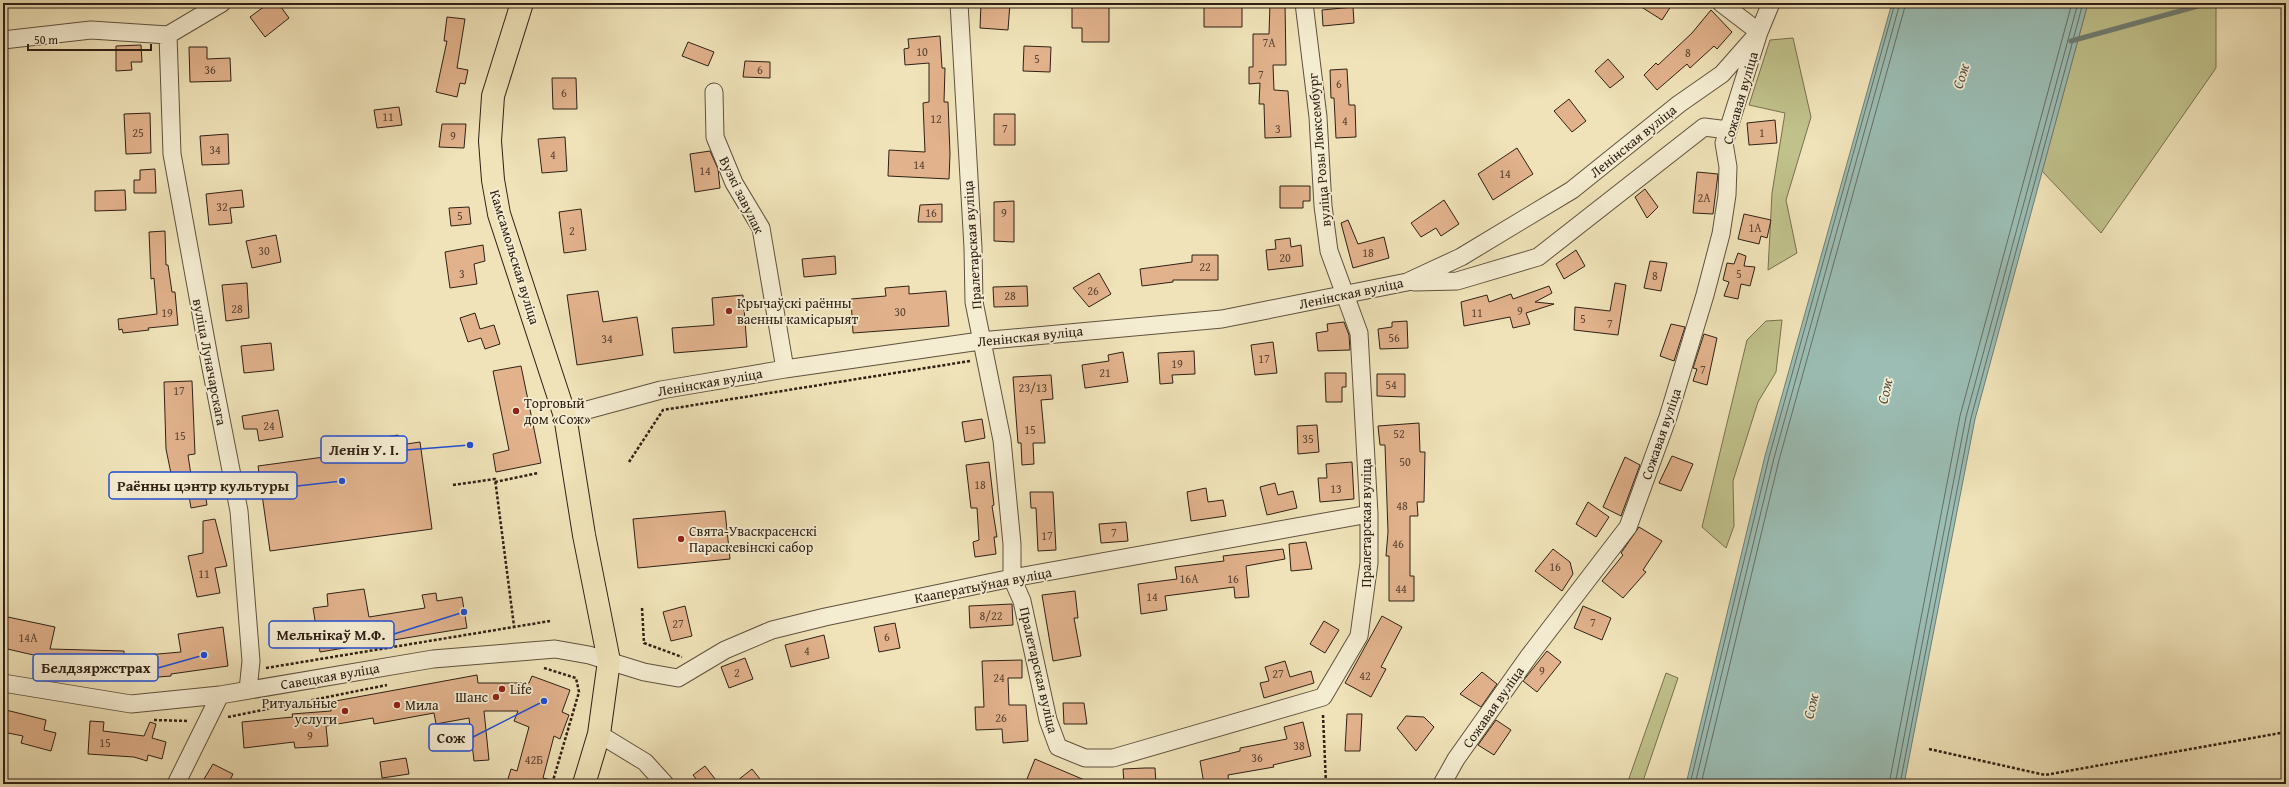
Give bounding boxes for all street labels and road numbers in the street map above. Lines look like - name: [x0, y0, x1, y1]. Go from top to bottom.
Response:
- street label: Сожавая вуліца: [1717, 49, 1763, 147]
- street label: вуліца Розы Люксембург: [1302, 72, 1336, 228]
- street label: Ленінская вуліца: [1585, 100, 1681, 182]
- street label: Вузкі завулак: [715, 153, 770, 238]
- street label: Пралетарская вуліца: [957, 180, 986, 310]
- street label: Камсамольская вуліца: [485, 187, 545, 327]
- street label: Ленінская вуліца: [1297, 272, 1405, 314]
- street label: вуліца Луначарскага: [188, 297, 232, 427]
- street label: Ленінская вуліца: [976, 320, 1084, 351]
- street label: Ленінская вуліца: [656, 363, 764, 401]
- street label: Сожавая вуліца: [1636, 385, 1686, 482]
- street label: Пралетарская вуліца: [1356, 458, 1376, 588]
- street label: Кааператыўная вуліца: [913, 562, 1054, 608]
- street label: Пралетарская вуліца: [1015, 605, 1063, 735]
- street label: Савецкая вуліца: [279, 657, 381, 695]
- street label: Сожавая вуліца: [1457, 662, 1529, 752]

